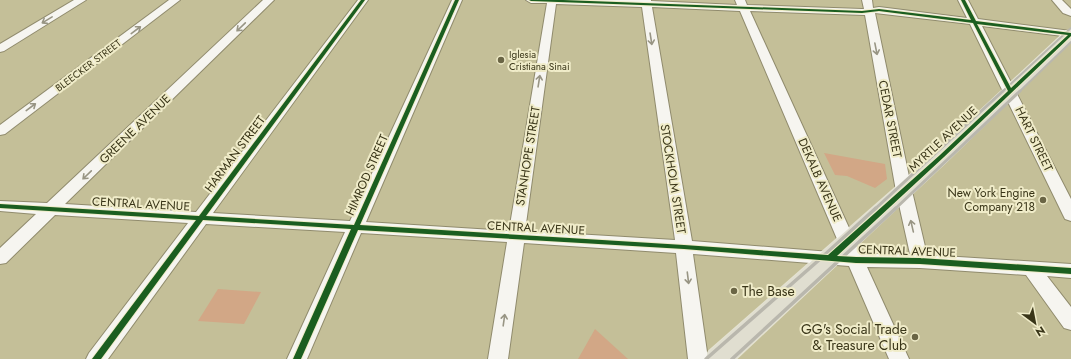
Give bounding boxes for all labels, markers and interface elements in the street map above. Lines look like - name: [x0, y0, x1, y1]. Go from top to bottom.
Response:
- one-way arrow: [41, 17, 53, 25]
- one-way arrow: [236, 22, 246, 32]
- one-way arrow: [130, 25, 141, 34]
- one-way arrow: [648, 32, 656, 45]
- street label: BLEECKER STREET: [52, 35, 125, 95]
- one-way arrow: [872, 42, 880, 55]
- place label: Iglesia Cristiana Sinai: [509, 47, 570, 74]
- marker: Iglesia Cristiana Sinai: [496, 55, 506, 65]
- one-way arrow: [535, 75, 543, 88]
- street label: CEDAR STREET: [874, 79, 906, 160]
- street label: GREENE AVENUE: [95, 90, 175, 168]
- street label: MYRTLE AVENUE: [904, 102, 982, 176]
- one-way arrow: [26, 103, 37, 111]
- street label: STANHOPE STREET: [511, 104, 545, 207]
- street label: HART STREET: [1011, 104, 1058, 175]
- street label: HARMAN STREET: [200, 112, 270, 196]
- street label: STOCKHOLM STREET: [655, 123, 691, 235]
- street label: HIMROD STREET: [341, 131, 393, 218]
- street label: DEKALB AVENUE: [794, 135, 846, 225]
- one-way arrow: [82, 170, 92, 180]
- place label: New York Engine Company 218: [948, 184, 1035, 216]
- street label: CENTRAL AVENUE: [92, 192, 190, 216]
- marker: New York Engine Company 218: [1038, 195, 1048, 205]
- street label: CENTRAL AVENUE: [487, 216, 585, 240]
- one-way arrow: [907, 220, 915, 233]
- street label: CENTRAL AVENUE: [858, 240, 956, 262]
- one-way arrow: [684, 271, 692, 284]
- place label: The Base: [742, 281, 795, 301]
- marker: The Base: [729, 286, 739, 296]
- north arrow: [1015, 303, 1055, 343]
- one-way arrow: [500, 314, 508, 327]
- place label: GG's Social Trade & Treasure Club: [801, 319, 907, 355]
- text: N: [1032, 322, 1048, 341]
- marker: GG's Social Trade & Treasure Club: [910, 332, 920, 342]

